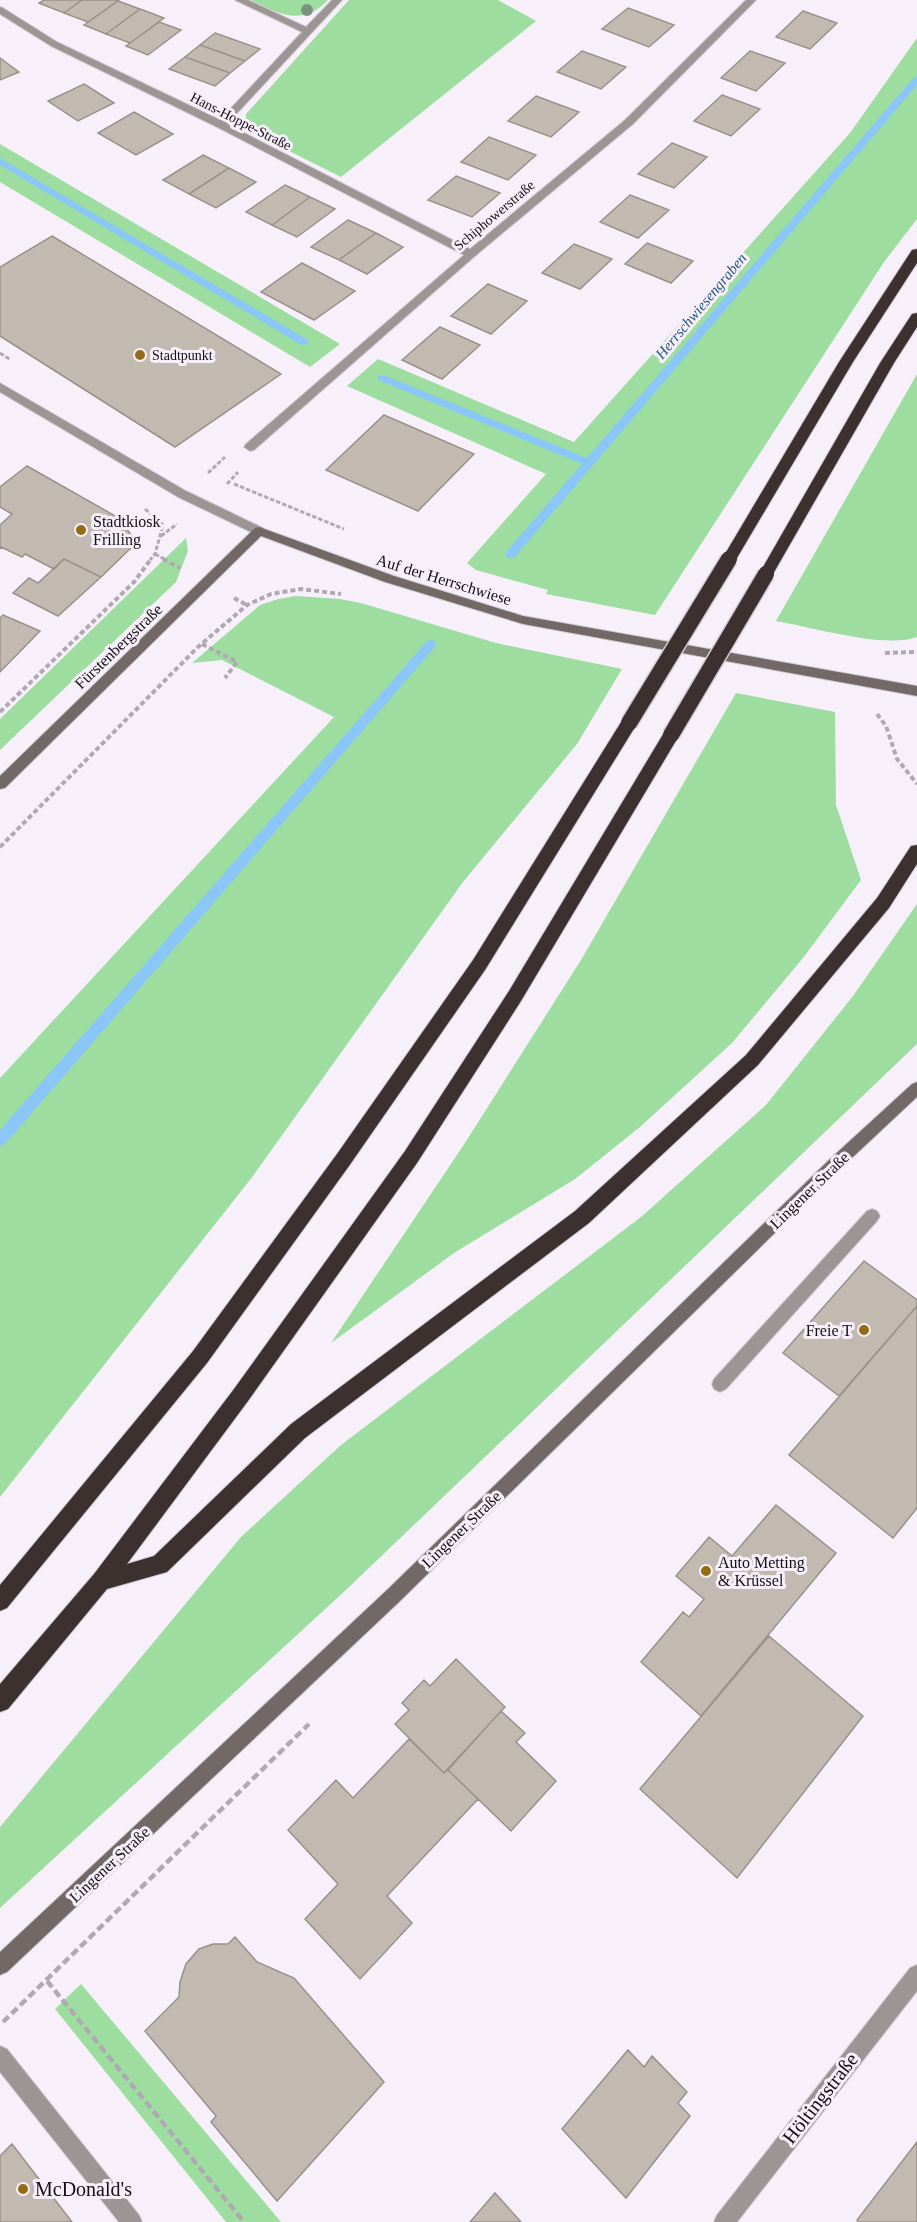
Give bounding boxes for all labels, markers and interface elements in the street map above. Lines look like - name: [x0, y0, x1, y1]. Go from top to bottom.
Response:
- street label: Hans-Hoppe-Straße: [188, 90, 294, 153]
- street label: Schiphowerstraße: [451, 177, 538, 253]
- water label: Herrschwiesengraben: [652, 250, 750, 363]
- marker: Stadtpunkt: [133, 348, 147, 362]
- place label: Stadtpunkt: [152, 348, 213, 363]
- place label: Stadtkiosk Frilling: [93, 513, 161, 549]
- marker: Stadtkiosk Frilling: [74, 523, 88, 537]
- street label: Auf der Herrschwiese: [374, 551, 513, 608]
- street label: Fürstenbergstraße: [71, 601, 166, 693]
- street label: Lingener Straße: [767, 1149, 853, 1233]
- place label: Freie T: [806, 1322, 852, 1339]
- marker: Freie T: [857, 1323, 871, 1337]
- street label: Lingener Straße: [419, 1488, 505, 1572]
- place label: Auto Metting & Krüssel: [718, 1554, 805, 1589]
- marker: Auto Metting & Krüssel: [699, 1564, 713, 1578]
- street label: Lingener Straße: [66, 1823, 153, 1906]
- street label: Höltingstraße: [778, 2048, 863, 2148]
- place label: McDonald's: [35, 2178, 132, 2200]
- marker: McDonald's: [16, 2182, 30, 2196]

